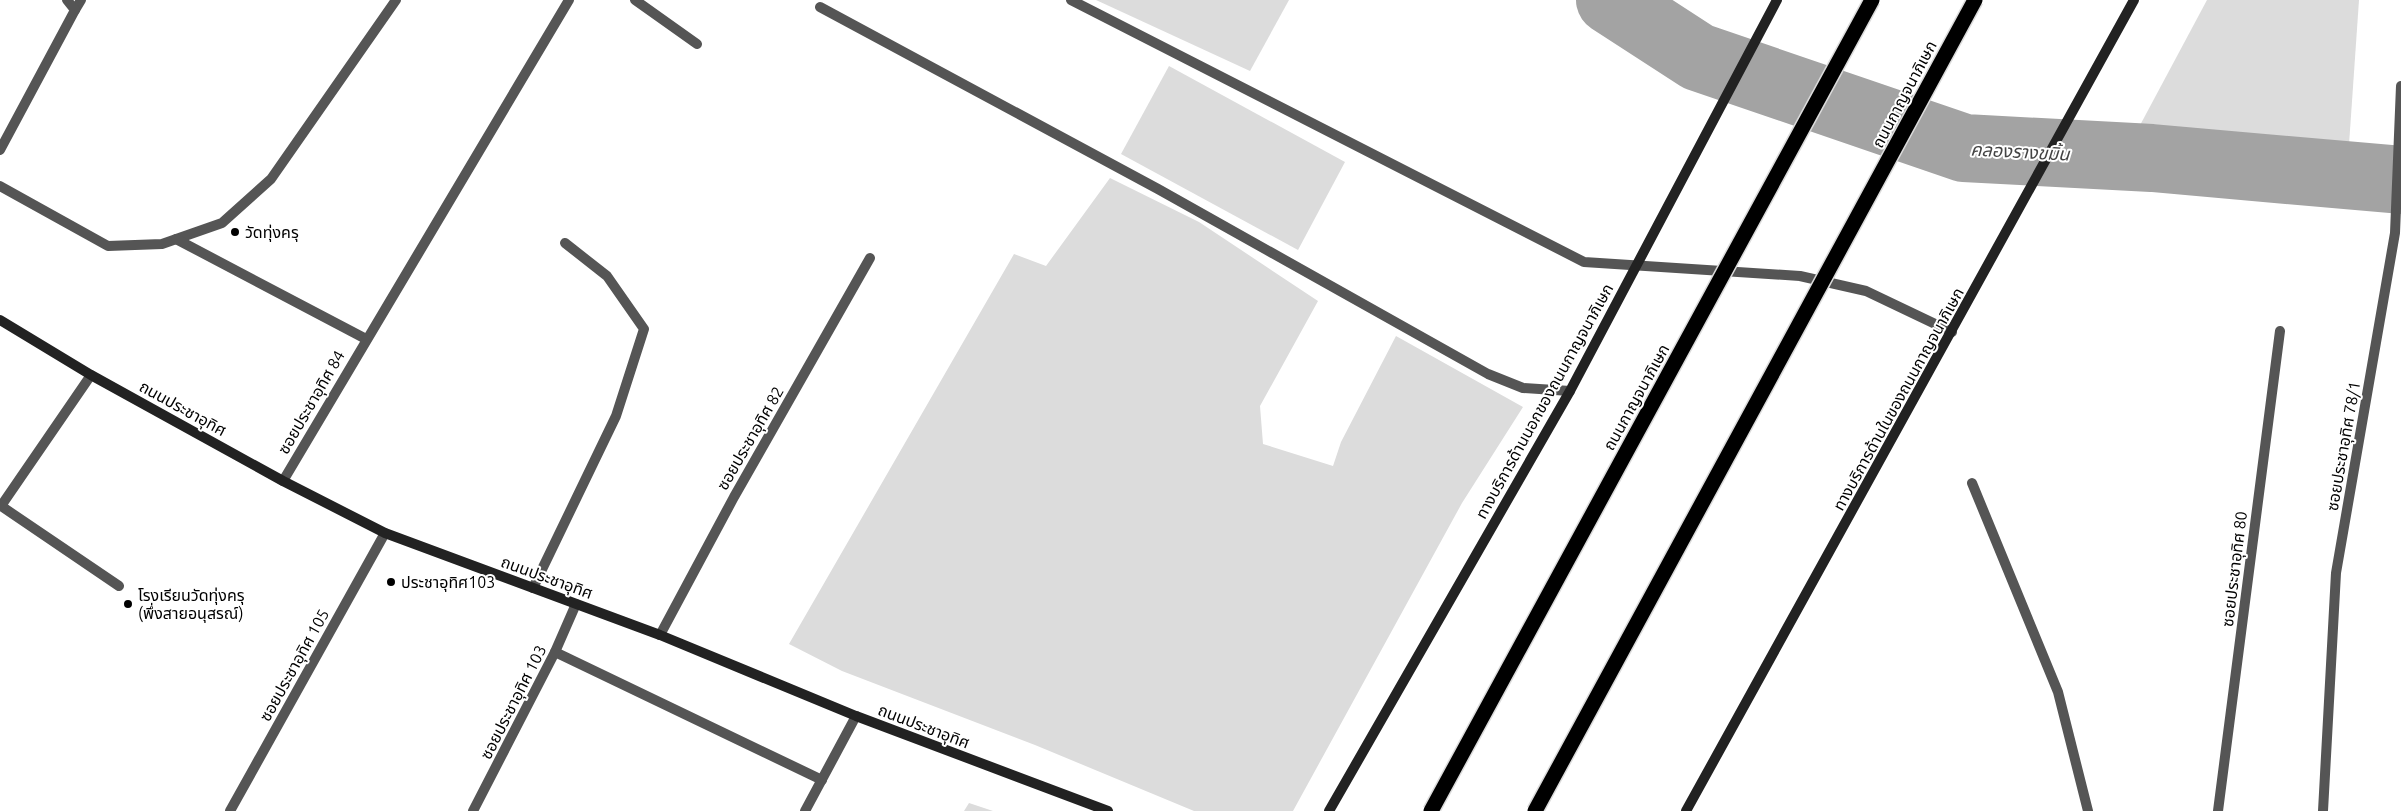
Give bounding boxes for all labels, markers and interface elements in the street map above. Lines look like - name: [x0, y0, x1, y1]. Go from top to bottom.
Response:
- street label: ถนนกาญจนาภิเษก: [1868, 37, 1940, 151]
- water label: คลองรางขมิ้น: [1970, 137, 2071, 164]
- place label: วัดทุ่งครุ: [245, 223, 299, 242]
- marker: วัดทุ่งครุ: [229, 226, 241, 238]
- street label: ทางบริการด้านนอกของถนนกาญจนาภิเษก: [1472, 280, 1616, 522]
- street label: ทางบริการด้านในของถนนกาญจนาภิเษก: [1829, 284, 1967, 514]
- street label: ถนนกาญจนาภิเษก: [1599, 341, 1673, 453]
- street label: ซอยประชาอุทิศ 84: [274, 347, 349, 457]
- street label: ถนนประชาอุทิศ: [136, 377, 230, 440]
- street label: ซอยประชาอุทิศ 78/1: [2323, 380, 2364, 512]
- street label: ซอยประชาอุทิศ 82: [713, 383, 788, 493]
- street label: ซอยประชาอุทิศ 80: [2218, 510, 2251, 628]
- street label: ถนนประชาอุทิศ: [498, 552, 595, 603]
- place label: ประชาอุทิศ103: [401, 573, 495, 592]
- marker: ประชาอุทิศ103: [385, 576, 397, 588]
- place label: โรงเรียนวัดทุ่งครุ (พึ่งสายอนุสรณ์): [138, 586, 245, 623]
- marker: โรงเรียนวัดทุ่งครุ (พึ่งสายอนุสรณ์): [122, 598, 134, 610]
- street label: ซอยประชาอุทิศ 105: [256, 606, 333, 725]
- street label: ซอยประชาอุทิศ 103: [476, 642, 550, 762]
- street label: ถนนประชาอุทิศ: [875, 700, 972, 753]

